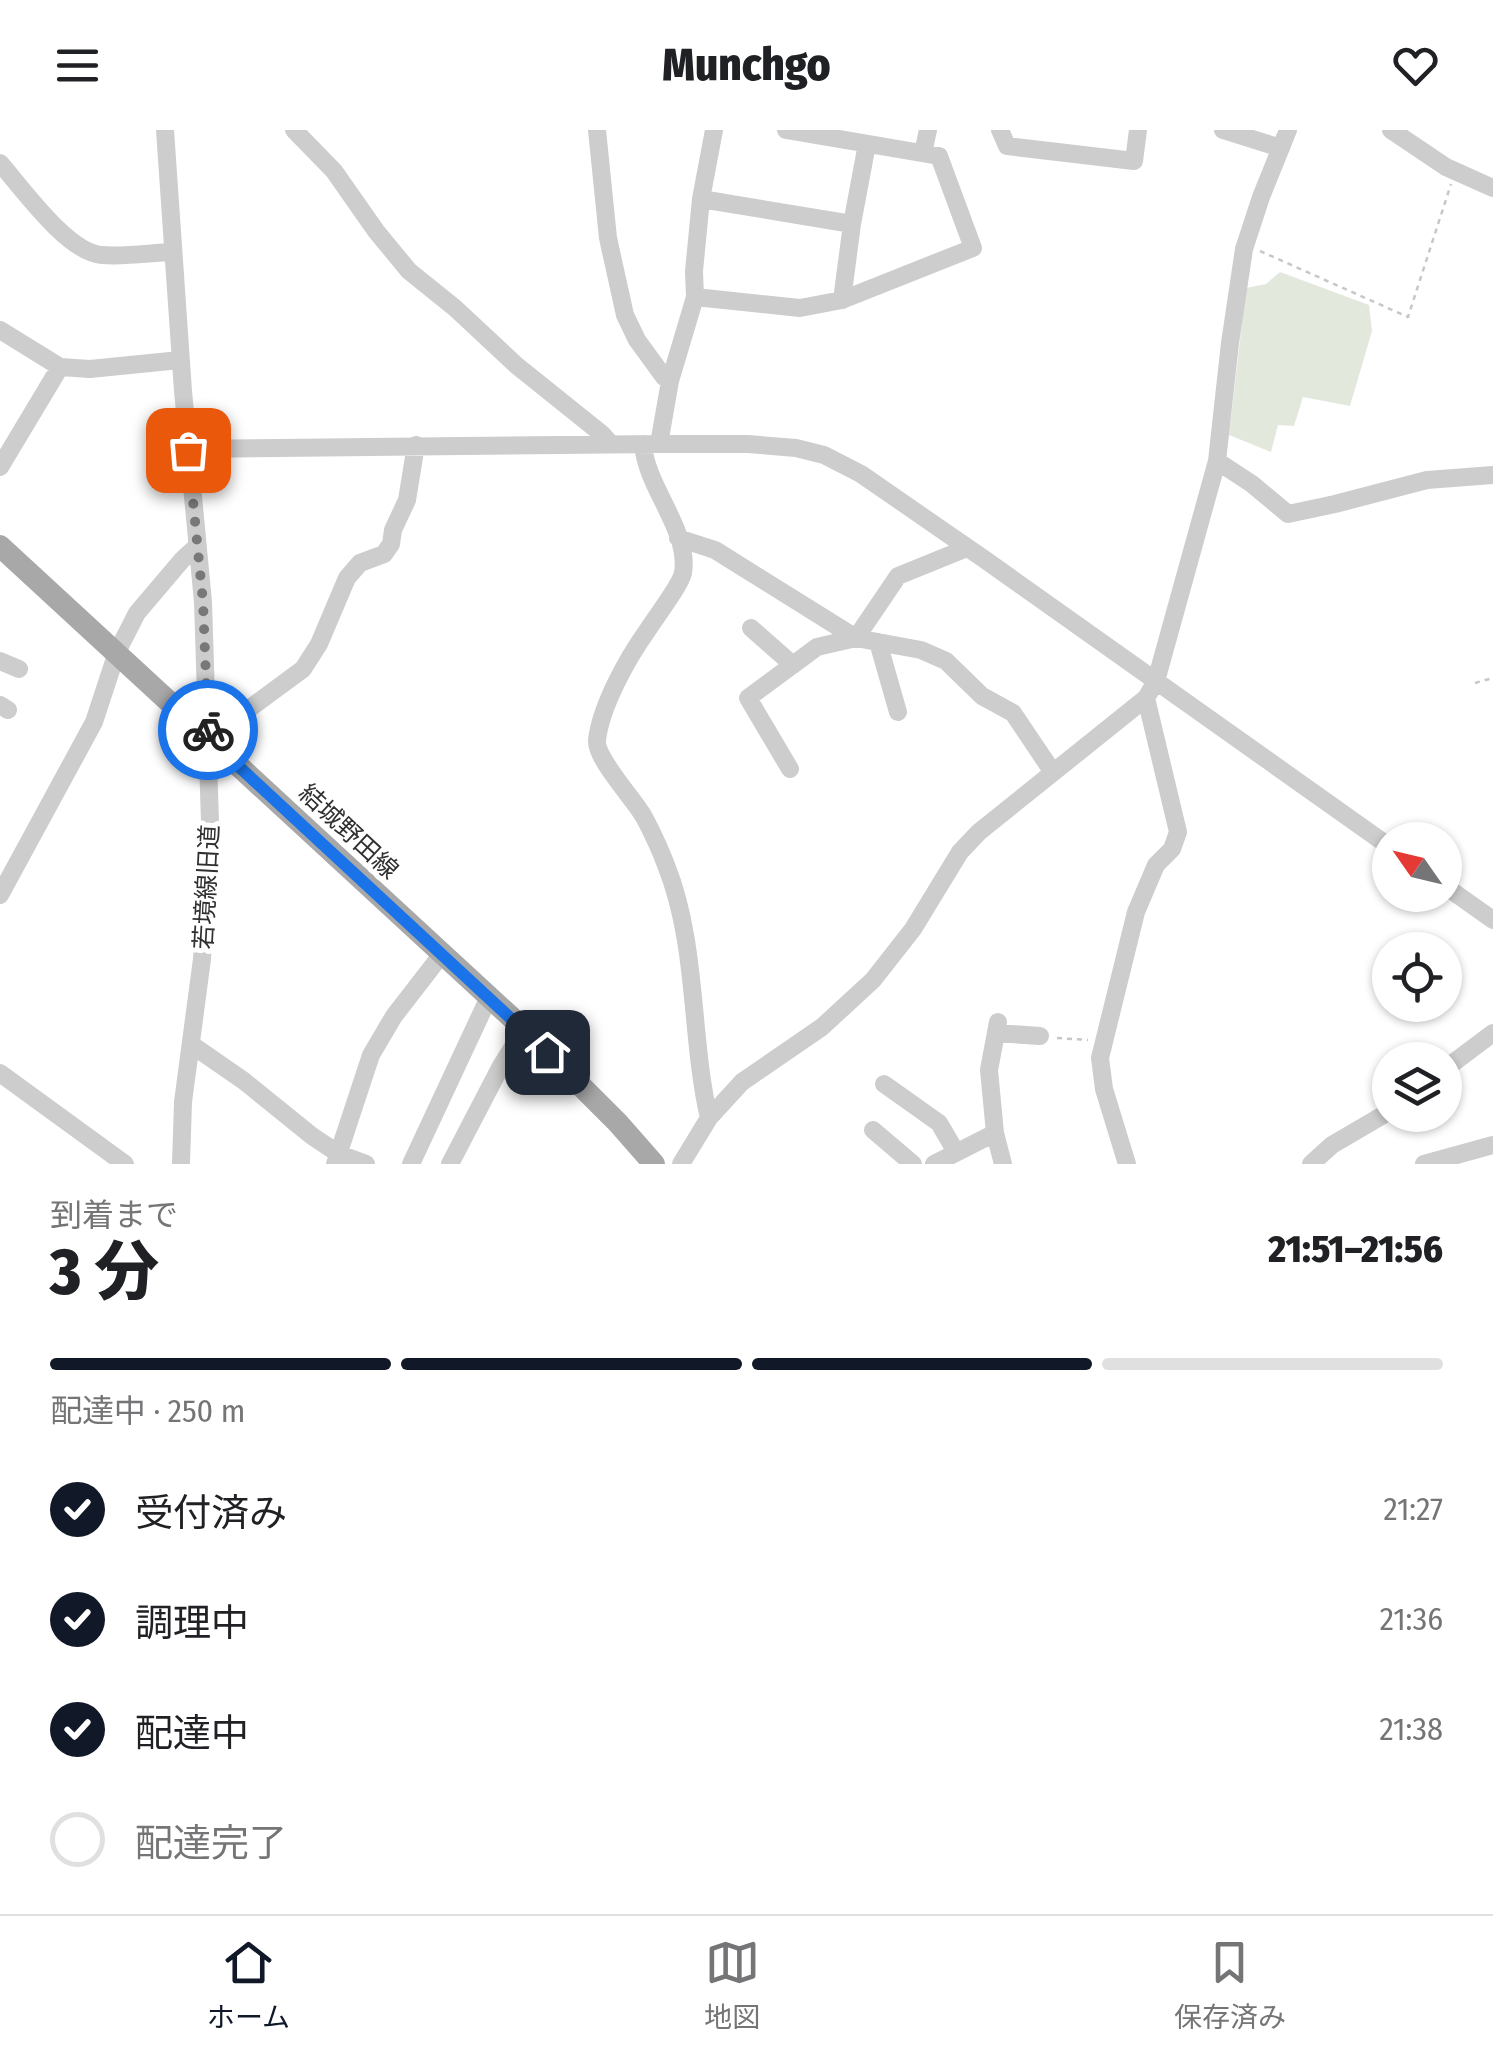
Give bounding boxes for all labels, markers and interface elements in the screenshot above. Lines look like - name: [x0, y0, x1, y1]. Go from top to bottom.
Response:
- icon: menu: [50, 38, 105, 93]
- text: Munchgo: [662, 38, 831, 92]
- icon: heart: [1388, 38, 1443, 93]
- pin: [146, 408, 231, 493]
- icon: bag: [161, 423, 216, 478]
- courier: [158, 680, 258, 780]
- icon: bike: [181, 703, 236, 758]
- street label: 結城野田線: [292, 778, 404, 885]
- north arrow: [1372, 822, 1462, 912]
- map controls: [1372, 822, 1462, 1132]
- street label: 若境線旧道: [189, 824, 225, 950]
- button: locate: [1372, 932, 1462, 1022]
- pin: [505, 1010, 590, 1095]
- icon: home: [520, 1025, 575, 1080]
- button: layers: [1372, 1042, 1462, 1132]
- text: 到着まで: [50, 1196, 178, 1234]
- text: 21:51–21:56: [1268, 1226, 1443, 1272]
- text: 3 分: [50, 1233, 159, 1311]
- text: 配達中 · 250 m: [50, 1392, 245, 1430]
- icon: check: [50, 1482, 105, 1537]
- text: 受付済み: [135, 1490, 287, 1536]
- text: 21:27: [1383, 1490, 1443, 1528]
- icon: check: [50, 1592, 105, 1647]
- text: 調理中: [135, 1600, 249, 1646]
- text: 21:36: [1380, 1600, 1443, 1638]
- icon: check: [50, 1702, 105, 1757]
- text: 配達中: [135, 1710, 249, 1756]
- text: 21:38: [1380, 1710, 1443, 1748]
- text: 配達完了: [135, 1820, 287, 1866]
- tab: ホーム: [207, 1935, 290, 2035]
- tab: 地図: [704, 1935, 760, 2035]
- tab: 保存済み: [1174, 1935, 1286, 2035]

